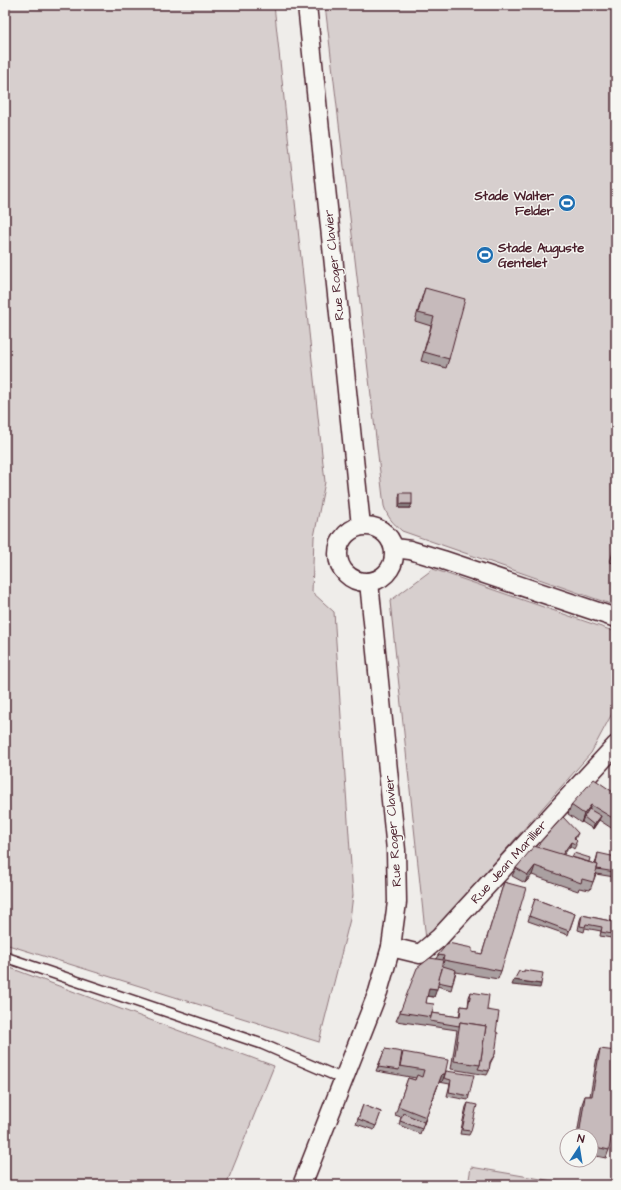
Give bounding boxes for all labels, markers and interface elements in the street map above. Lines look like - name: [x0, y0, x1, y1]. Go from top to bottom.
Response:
- place label: Stade Walter Felder: [474, 187, 555, 220]
- sports icon: Stade Walter Felder: [557, 193, 577, 213]
- street label: Rue Roger Clavier: [319, 208, 350, 321]
- place label: Stade Auguste Gentelet: [497, 239, 584, 272]
- sports icon: Stade Auguste Gentelet: [475, 245, 495, 265]
- street label: Rue Roger Clavier: [380, 775, 407, 887]
- street label: Rue Jean Marillier: [466, 816, 552, 908]
- north arrow: [559, 1128, 599, 1168]
- text: N: [576, 1131, 586, 1147]

